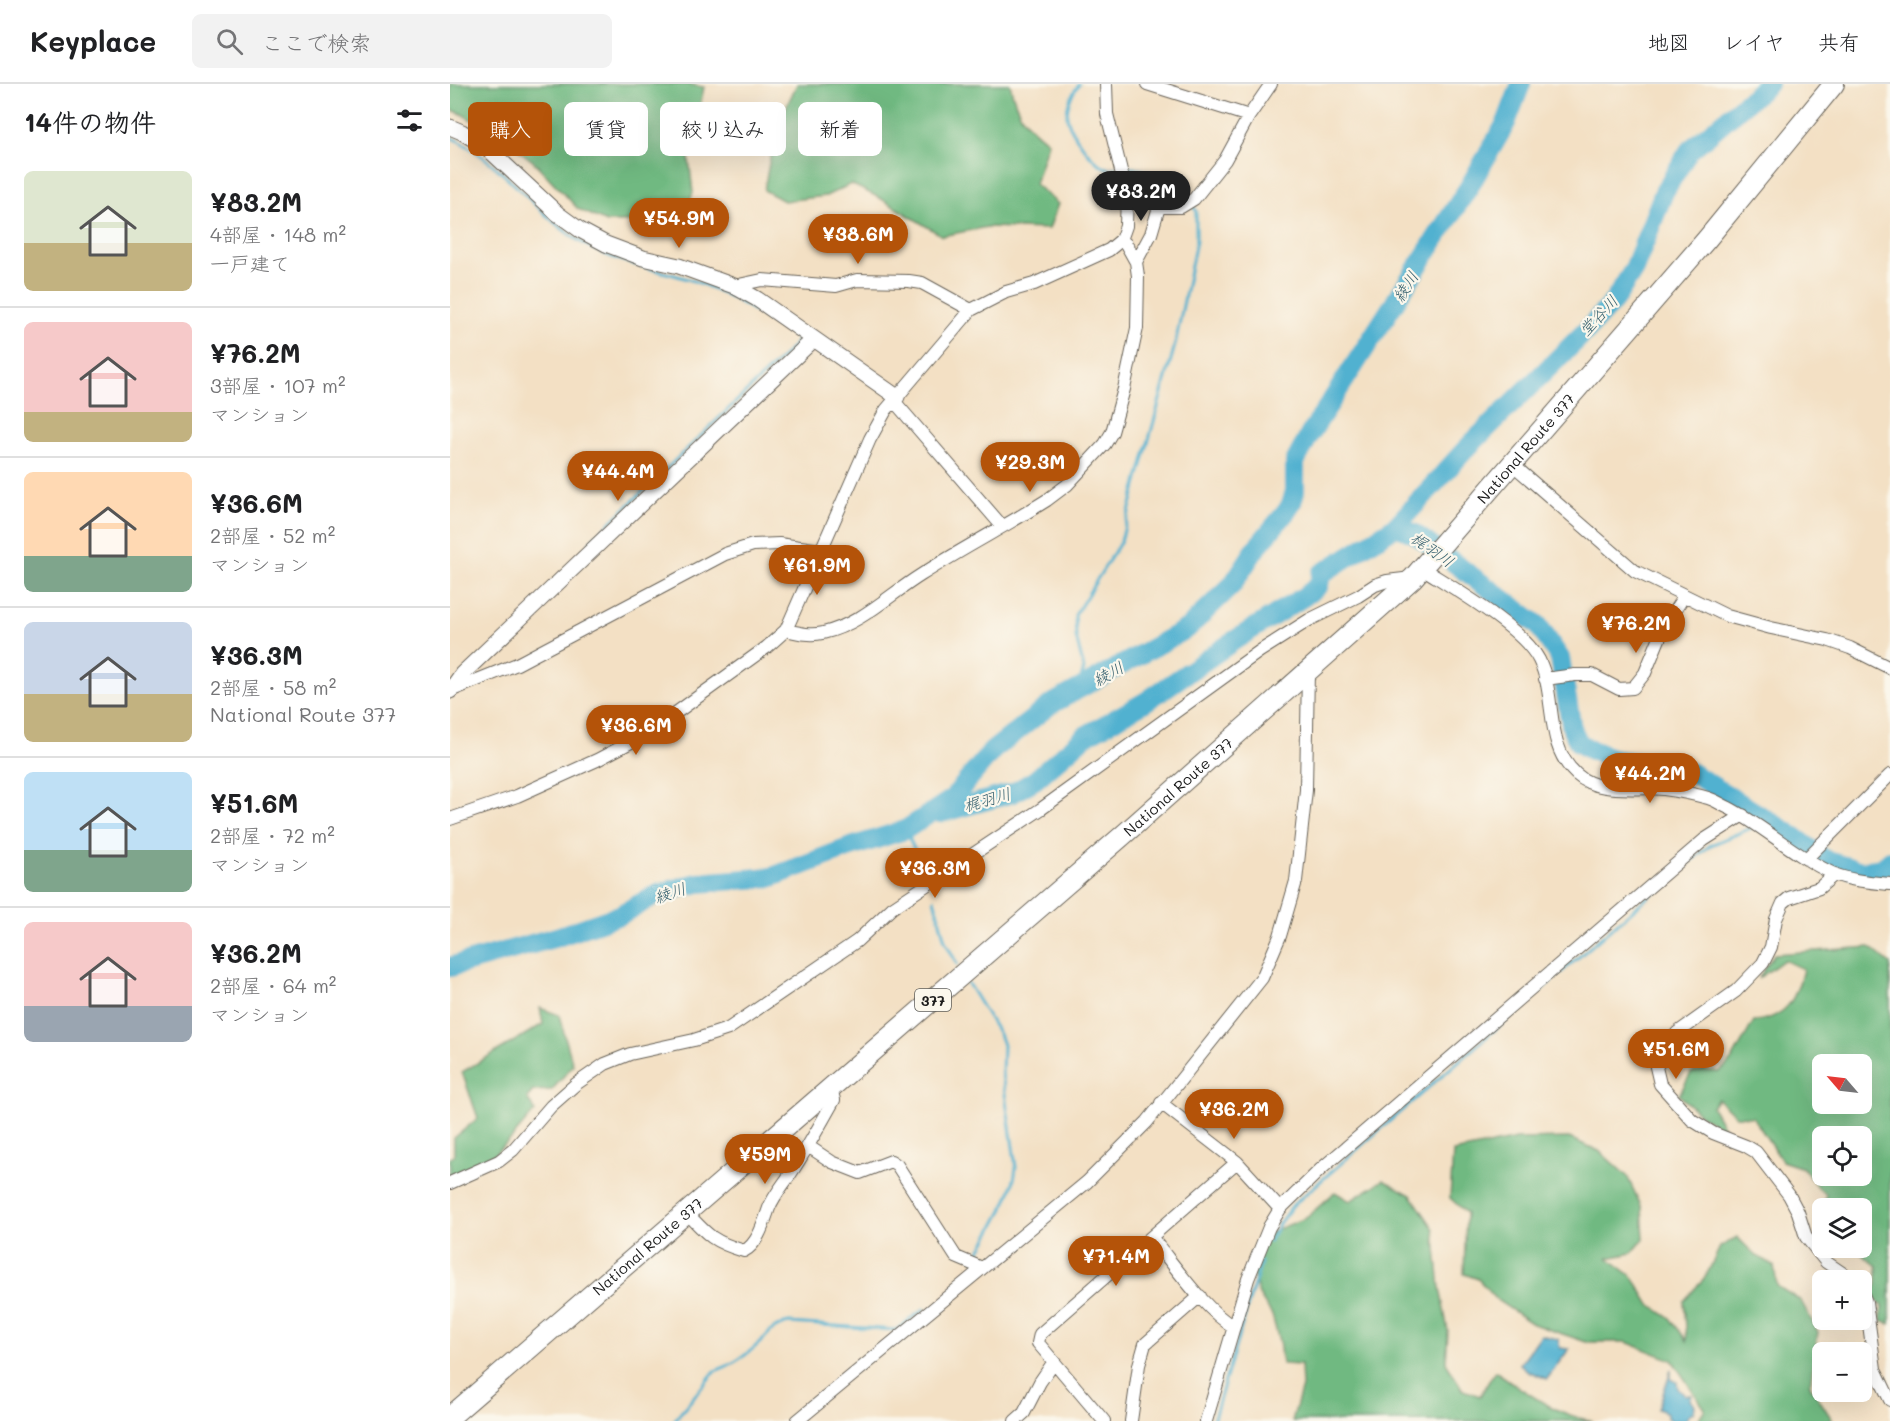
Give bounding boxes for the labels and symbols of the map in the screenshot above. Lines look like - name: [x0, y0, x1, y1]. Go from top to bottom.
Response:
- pin: ¥83.2M: [1092, 171, 1190, 222]
- pin: ¥54.9M: [630, 198, 728, 249]
- pin: ¥38.6M: [809, 214, 907, 265]
- water label: 綾川: [1387, 267, 1423, 305]
- water label: 堂谷川: [1574, 290, 1622, 340]
- street label: National Route 377: [1472, 389, 1579, 508]
- pin: ¥29.3M: [981, 442, 1079, 493]
- pin: ¥44.4M: [569, 451, 667, 502]
- water label: 梶羽川: [1407, 527, 1459, 571]
- pin: ¥61.9M: [768, 545, 866, 596]
- pin: ¥76.2M: [1587, 603, 1685, 654]
- water label: 綾川: [1089, 656, 1127, 690]
- pin: ¥36.6M: [587, 705, 685, 756]
- street label: National Route 377: [1119, 733, 1237, 840]
- pin: ¥44.2M: [1601, 753, 1699, 804]
- water label: 梶羽川: [961, 782, 1013, 816]
- pin: ¥36.3M: [886, 848, 984, 899]
- water label: 綾川: [652, 877, 688, 907]
- road number: 377: [915, 989, 951, 1011]
- pin: ¥51.6M: [1627, 1029, 1725, 1080]
- north arrow: [1812, 1054, 1872, 1114]
- pin: ¥36.2M: [1185, 1089, 1283, 1140]
- pin: ¥59M: [729, 1134, 801, 1185]
- street label: National Route 377: [588, 1193, 707, 1300]
- pin: ¥71.4M: [1067, 1236, 1165, 1287]

